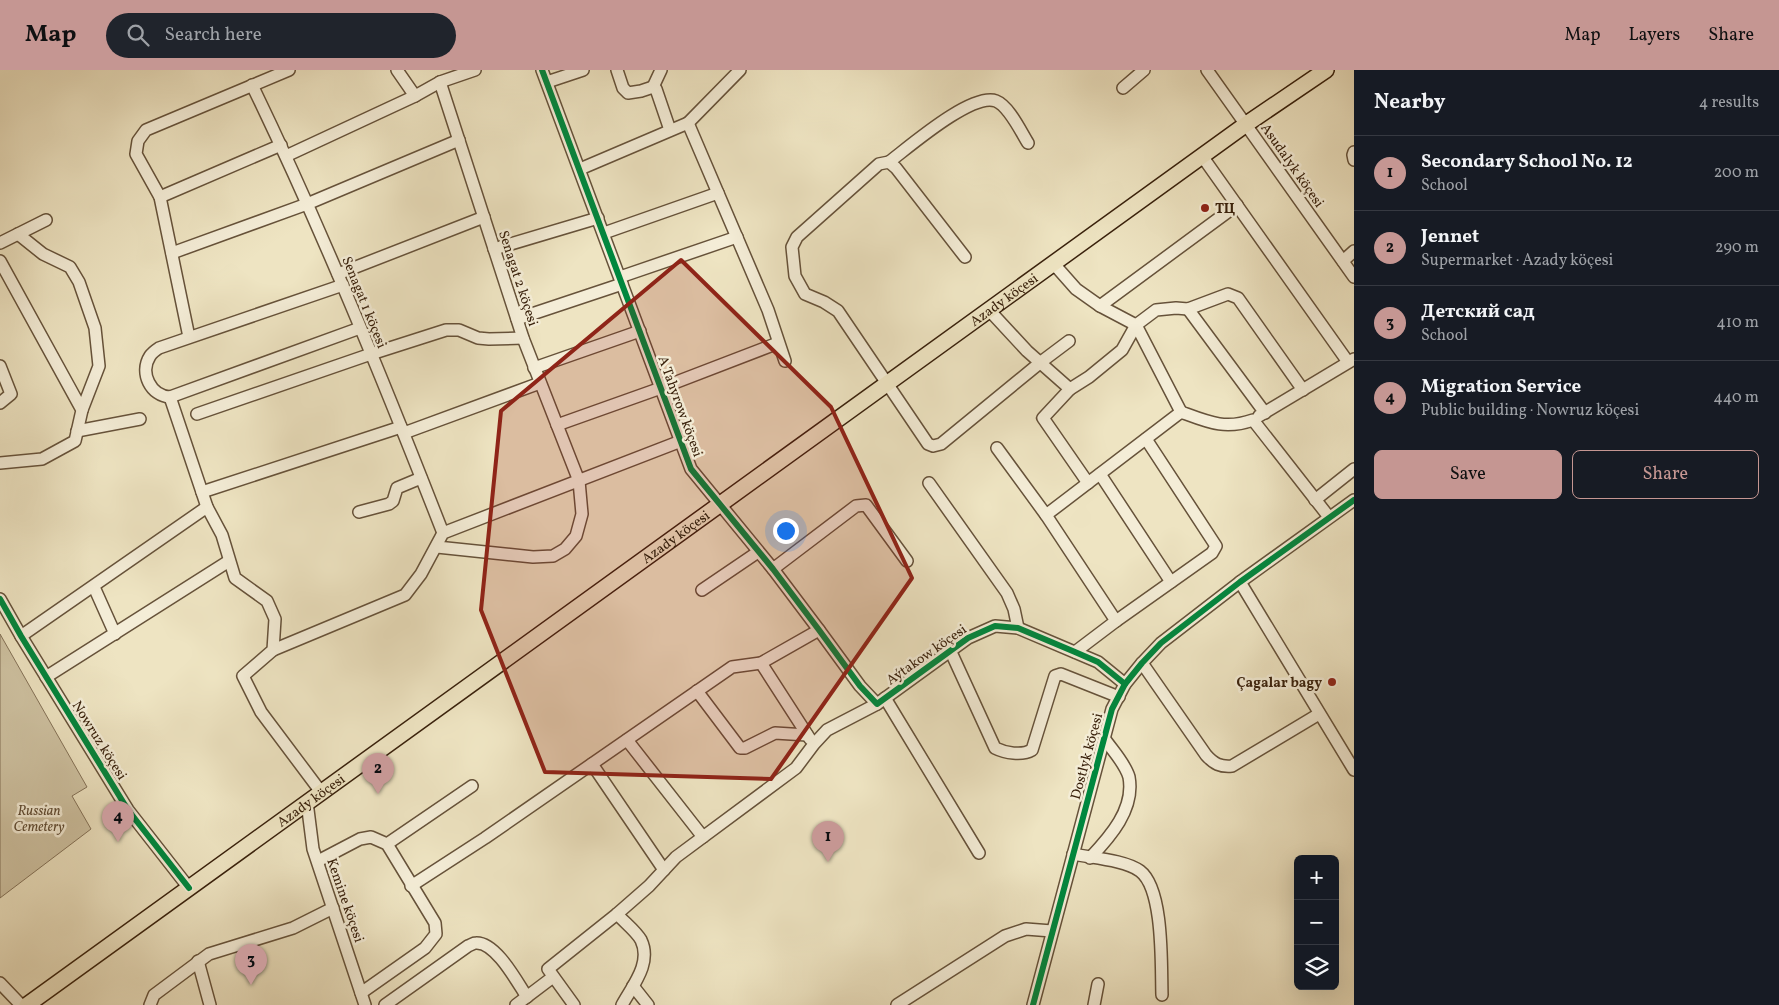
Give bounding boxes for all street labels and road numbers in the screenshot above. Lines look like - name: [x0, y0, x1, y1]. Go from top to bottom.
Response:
- street label: Asudalyk köçesi: [1256, 120, 1328, 212]
- street label: Senagat 2 köçesi: [493, 228, 542, 329]
- street label: Senagat 1 köçesi: [337, 254, 391, 351]
- street label: Azady köçesi: [967, 269, 1042, 332]
- street label: A Tahyrow köçesi: [652, 353, 707, 460]
- street label: Azady köçesi: [638, 507, 714, 569]
- street label: Aýtakow köçesi: [883, 620, 971, 690]
- street label: Nowruz köçesi: [67, 698, 131, 784]
- street label: Dostlyk köçesi: [1067, 711, 1108, 802]
- street label: Azady köçesi: [274, 770, 349, 832]
- street label: Kemine köçesi: [321, 856, 368, 945]

